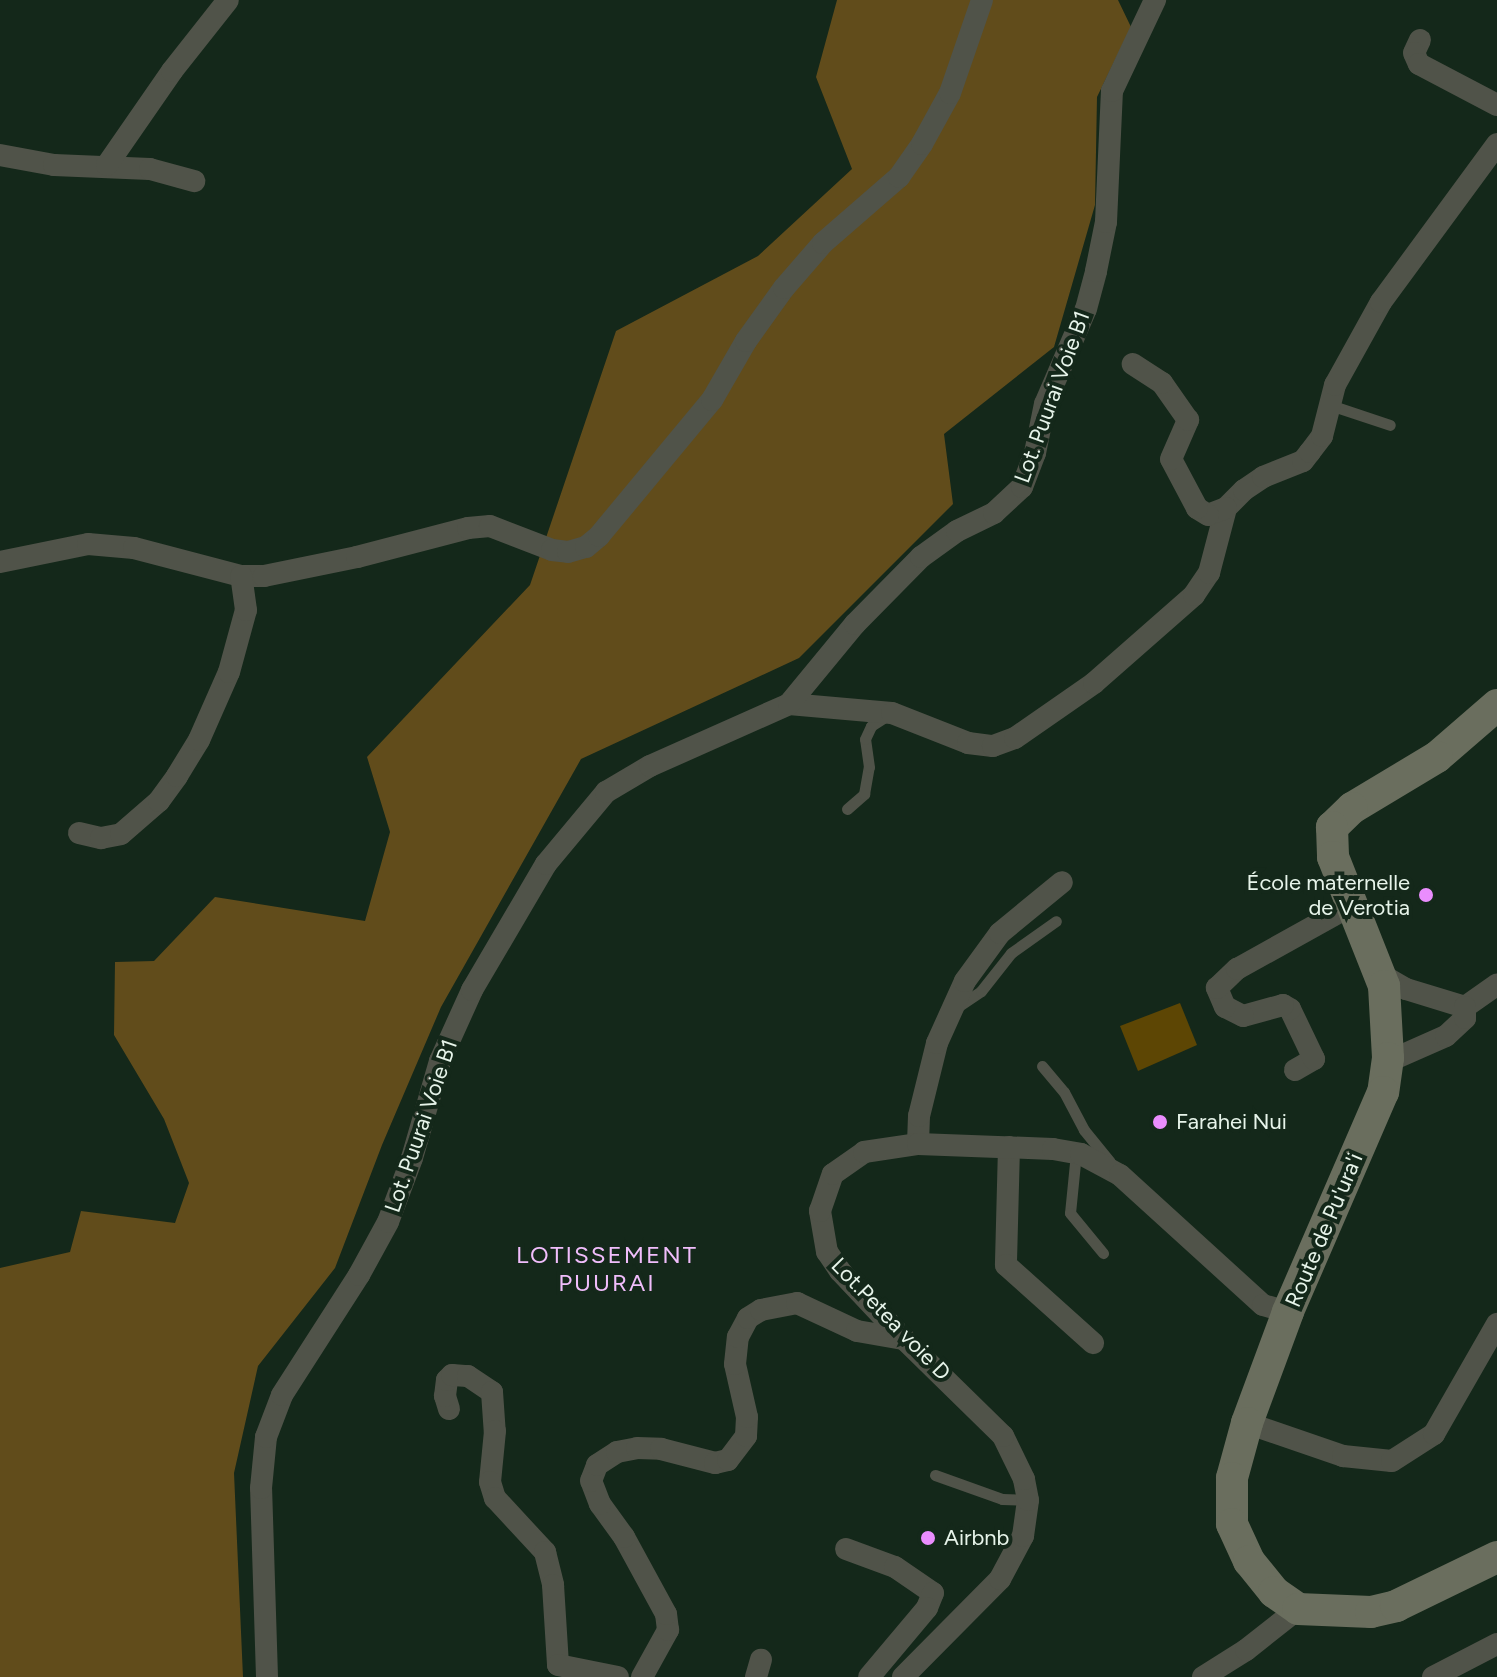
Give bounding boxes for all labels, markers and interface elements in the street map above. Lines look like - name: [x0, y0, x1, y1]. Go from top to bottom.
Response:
- street label: Lot. Puurai Voie B1: [1009, 307, 1095, 487]
- place label: École maternelle de Verotia: [1246, 869, 1410, 920]
- marker: École maternelle de Verotia: [1417, 886, 1435, 904]
- street label: Lot. Puurai Voie B1: [379, 1036, 463, 1216]
- place label: Farahei Nui: [1176, 1109, 1287, 1135]
- marker: Farahei Nui: [1151, 1113, 1169, 1131]
- street label: Route de Pu'ura'i: [1280, 1149, 1368, 1311]
- district label: LOTISSEMENT PUURAI: [516, 1241, 698, 1297]
- street label: Lot.Petea voie D: [826, 1252, 956, 1386]
- place label: Airbnb: [944, 1525, 1009, 1551]
- marker: Airbnb: [919, 1529, 937, 1547]

